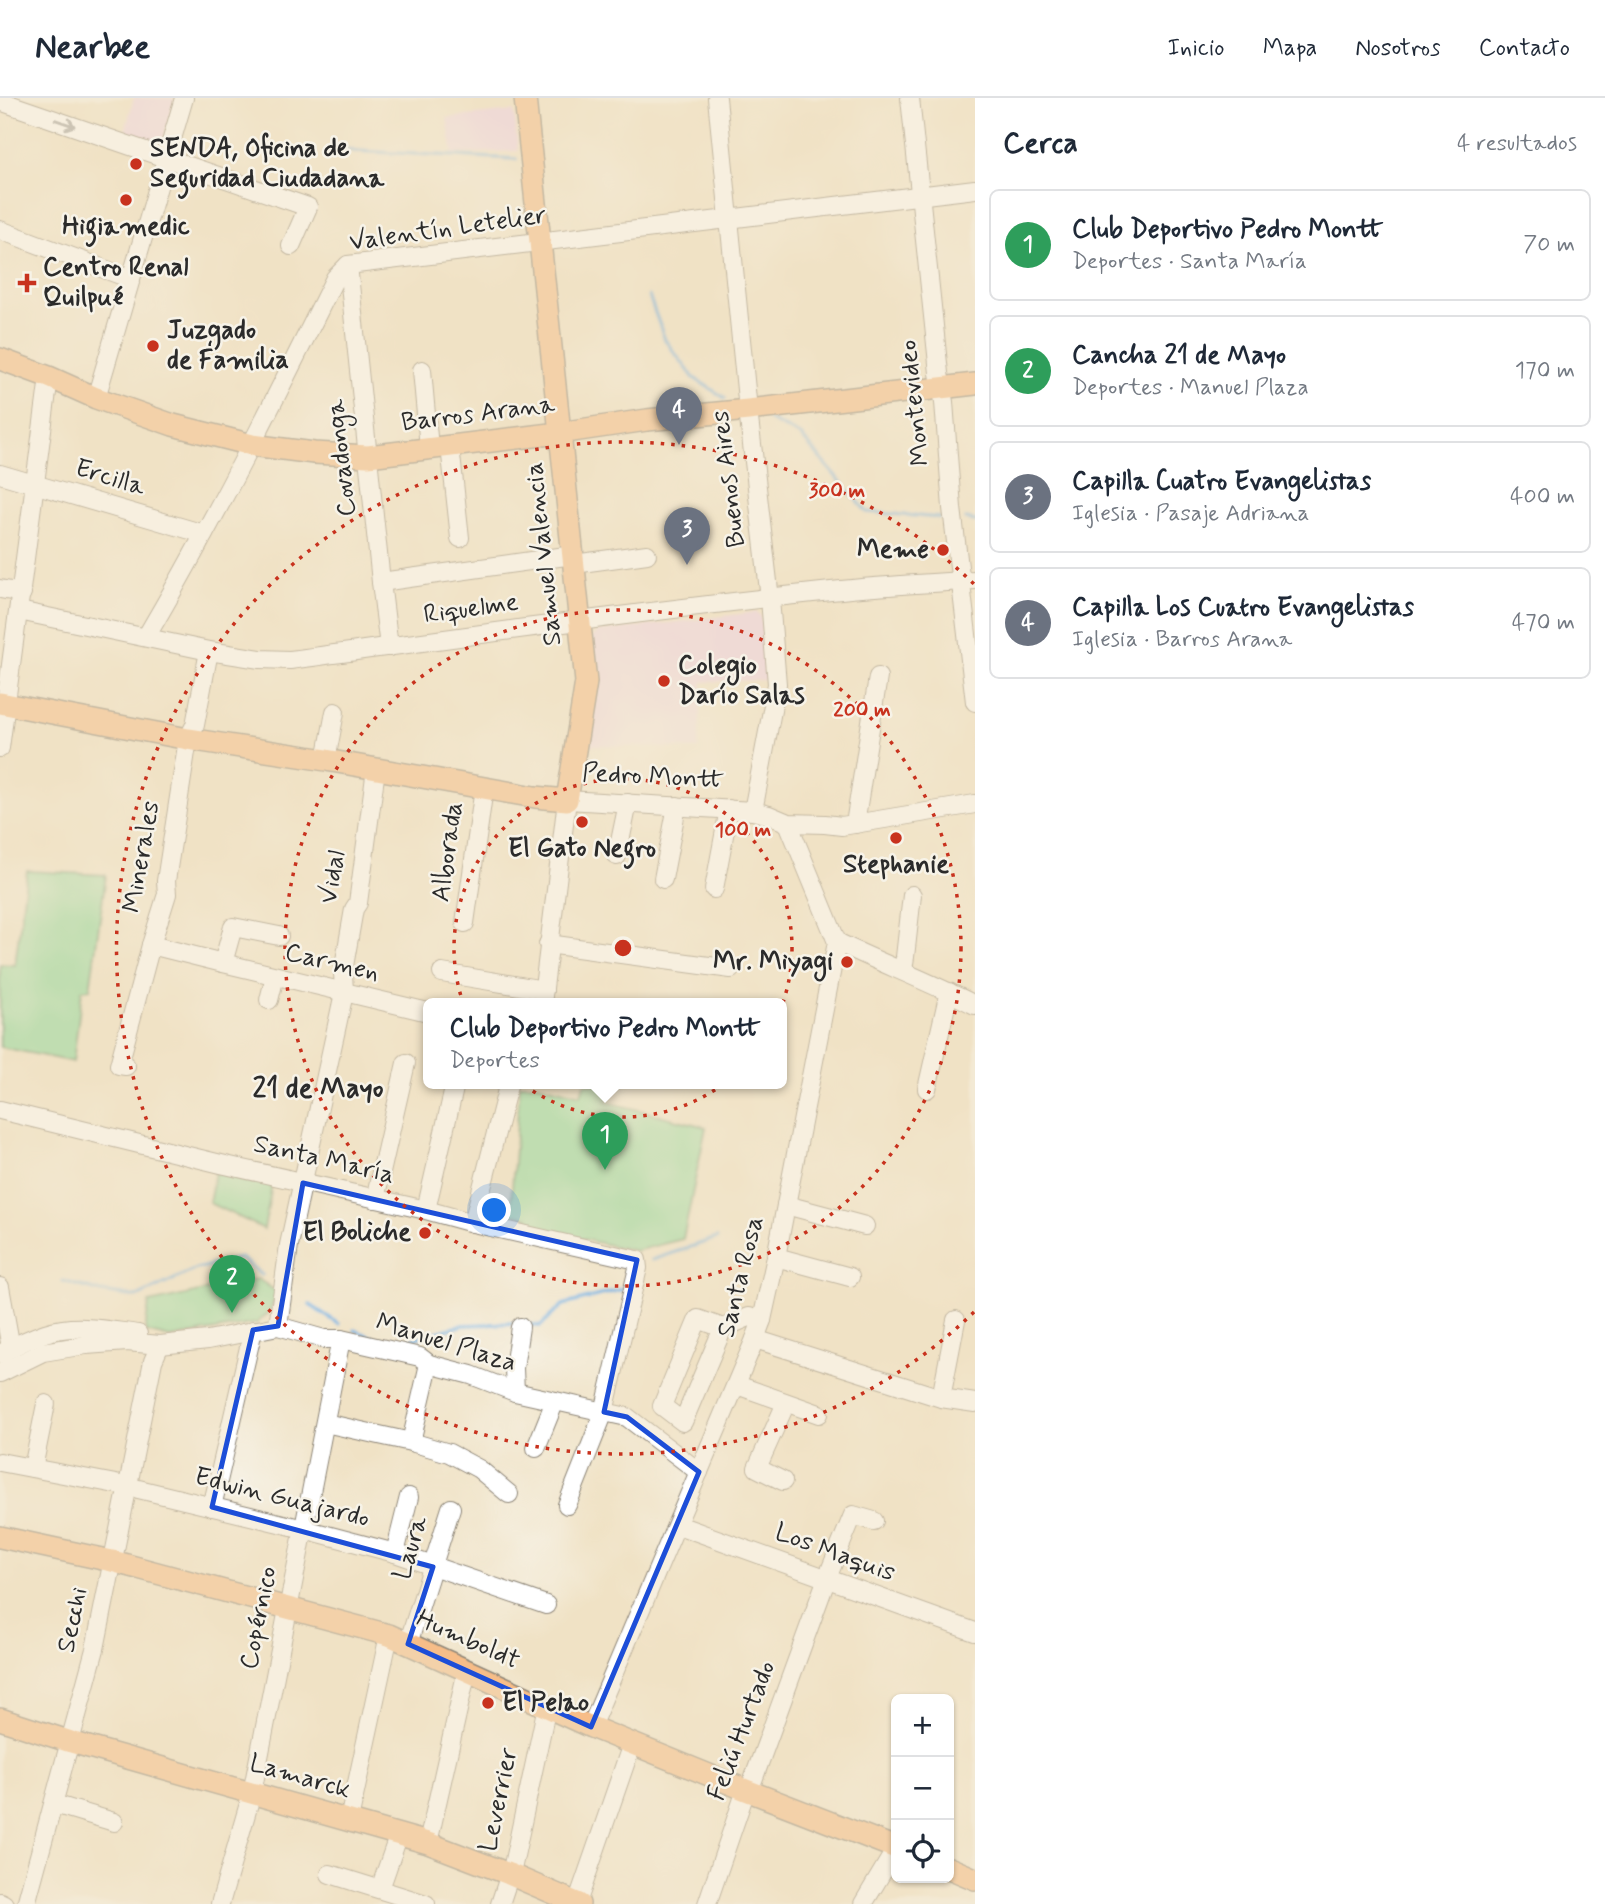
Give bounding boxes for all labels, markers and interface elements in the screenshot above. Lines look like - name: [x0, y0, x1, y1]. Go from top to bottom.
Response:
- text: Nearbee: [35, 26, 150, 70]
- text: Inicio: [1167, 33, 1225, 64]
- text: Mapa: [1263, 33, 1317, 64]
- text: Nosotros: [1355, 33, 1441, 64]
- text: Contacto: [1479, 33, 1570, 64]
- one-way arrow: [53, 118, 75, 130]
- text: Cerca: [1003, 124, 1078, 163]
- text: 4 resultados: [1457, 129, 1577, 159]
- place label: SENDA, Oficina de Seguridad Ciudadana: [150, 132, 386, 199]
- marker: SENDA, Oficina de Seguridad Ciudadana: [128, 156, 144, 172]
- marker: Higiamedic: [118, 192, 134, 208]
- street label: Valentín Letelier: [347, 198, 549, 260]
- place label: Higiamedic: [62, 210, 190, 247]
- text: Club Deportivo Pedro Montt: [1072, 213, 1383, 247]
- text: 1: [1023, 230, 1033, 260]
- text: 70 m: [1523, 230, 1575, 260]
- text: Deportes · Santa María: [1072, 247, 1307, 277]
- place label: Centro Renal Quilpué: [43, 251, 188, 315]
- marker: Centro Renal Quilpué: [17, 273, 37, 293]
- place label: Juzgado de Familia: [167, 314, 289, 378]
- marker: Juzgado de Familia: [145, 338, 161, 354]
- street label: Montevideo: [891, 338, 939, 468]
- text: Cancha 21 de Mayo: [1072, 339, 1286, 373]
- text: 2: [1022, 356, 1034, 386]
- text: 170 m: [1515, 356, 1575, 386]
- text: Deportes · Manuel Plaza: [1072, 373, 1309, 403]
- pin: 4: [656, 387, 702, 445]
- street label: Barros Arana: [399, 388, 557, 440]
- street label: Covadonga: [319, 397, 367, 518]
- street label: Buenos Aires: [704, 408, 754, 550]
- street label: Ercilla: [71, 451, 149, 505]
- street label: Samuel Valencia: [517, 460, 571, 648]
- text: Capilla Cuatro Evangelistas: [1072, 465, 1371, 499]
- text: 300 m: [809, 477, 866, 505]
- text: 3: [1023, 482, 1033, 512]
- text: 400 m: [1510, 482, 1575, 512]
- text: Iglesia · Pasaje Adriana: [1072, 499, 1309, 529]
- pin: 3: [664, 507, 710, 565]
- place label: Meme: [857, 533, 929, 567]
- marker: Meme: [935, 542, 951, 558]
- street label: Riquelme: [422, 586, 521, 632]
- text: Capilla Los Cuatro Evangelistas: [1072, 591, 1414, 625]
- text: 4: [1021, 608, 1035, 638]
- text: 470 m: [1512, 608, 1575, 638]
- text: Iglesia · Barros Arana: [1072, 625, 1292, 655]
- place label: Colegio Darío Salas: [678, 649, 805, 713]
- marker: Colegio Darío Salas: [656, 673, 672, 689]
- text: 200 m: [833, 696, 891, 724]
- street label: Pedro Montt: [581, 756, 725, 798]
- street label: Minerales: [115, 798, 169, 916]
- street label: Alborada: [424, 800, 472, 904]
- marker: El Gato Negro: [574, 814, 590, 830]
- text: 100 m: [715, 816, 771, 844]
- marker: Stephanie: [888, 830, 904, 846]
- place label: El Gato Negro: [508, 832, 656, 869]
- street label: Vidal: [312, 848, 354, 906]
- place label: Stephanie: [843, 848, 949, 882]
- street label: Carmen: [282, 936, 382, 990]
- centre of rings: [611, 936, 635, 960]
- place label: Mr. Miyagi: [713, 945, 833, 982]
- marker: Mr. Miyagi: [839, 954, 855, 970]
- popup: [423, 998, 787, 1089]
- text: Club Deportivo Pedro Montt: [449, 1012, 761, 1046]
- text: Deportes: [449, 1046, 540, 1076]
- district label: 21 de Mayo: [252, 1071, 384, 1108]
- pin: 1: [582, 1112, 628, 1170]
- street label: Santa María: [250, 1127, 398, 1193]
- your location: [477, 1193, 511, 1227]
- street label: Santa Rosa: [710, 1213, 772, 1341]
- place label: El Boliche: [302, 1216, 411, 1250]
- marker: El Boliche: [417, 1225, 433, 1241]
- pin: 2: [209, 1255, 255, 1313]
- street label: Manuel Plaza: [371, 1305, 521, 1381]
- street label: Edwin Guajardo: [191, 1460, 373, 1536]
- street label: Laura: [385, 1512, 437, 1584]
- street label: Los Maquis: [770, 1516, 900, 1590]
- street label: Copérnico: [232, 1564, 286, 1672]
- street label: Secchi: [50, 1584, 96, 1656]
- street label: Humboldt: [411, 1602, 525, 1678]
- street label: Feliú Hurtado: [700, 1656, 784, 1806]
- place label: El Pelao: [502, 1686, 589, 1720]
- map controls: [891, 1694, 954, 1883]
- button: +: [891, 1694, 954, 1757]
- marker: El Pelao: [480, 1695, 496, 1711]
- street label: Leverrier: [471, 1745, 527, 1855]
- street label: Lamarck: [245, 1746, 355, 1808]
- button: −: [891, 1757, 954, 1820]
- button: locate: [891, 1820, 954, 1883]

